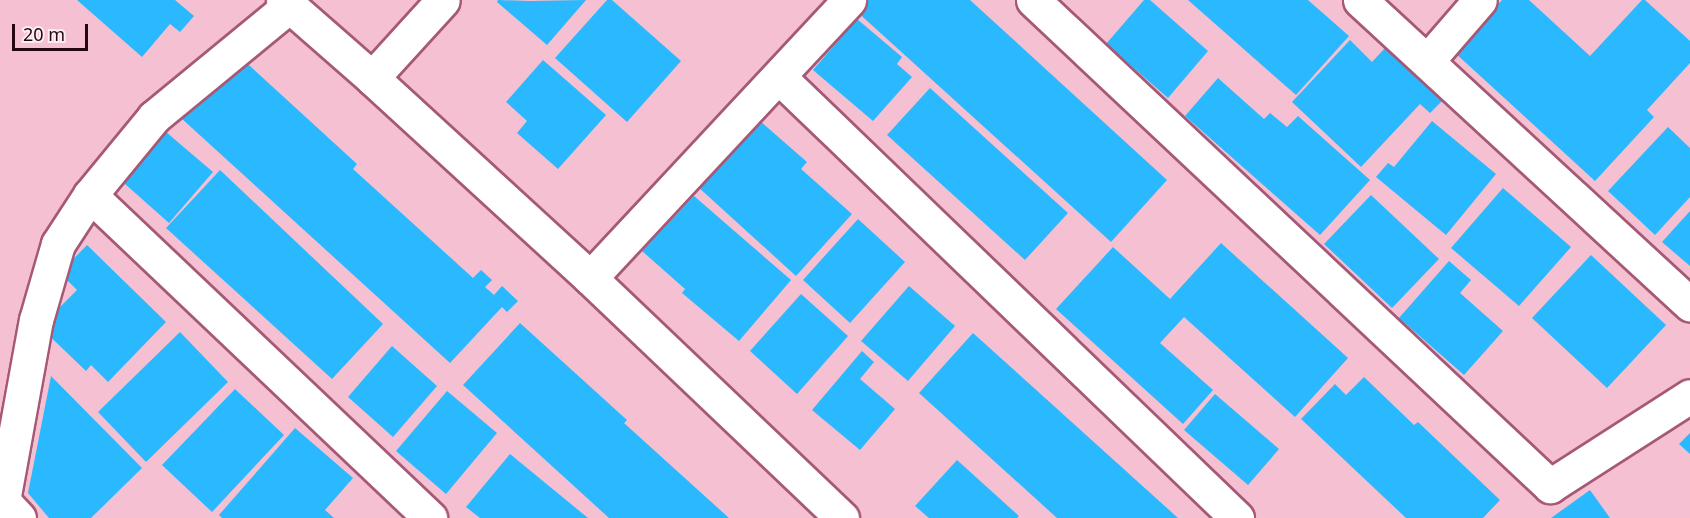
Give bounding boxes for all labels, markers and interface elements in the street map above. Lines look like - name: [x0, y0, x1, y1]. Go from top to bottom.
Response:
- scale bar: [15, 12, 92, 50]
- text: 20 m: [23, 22, 65, 46]

